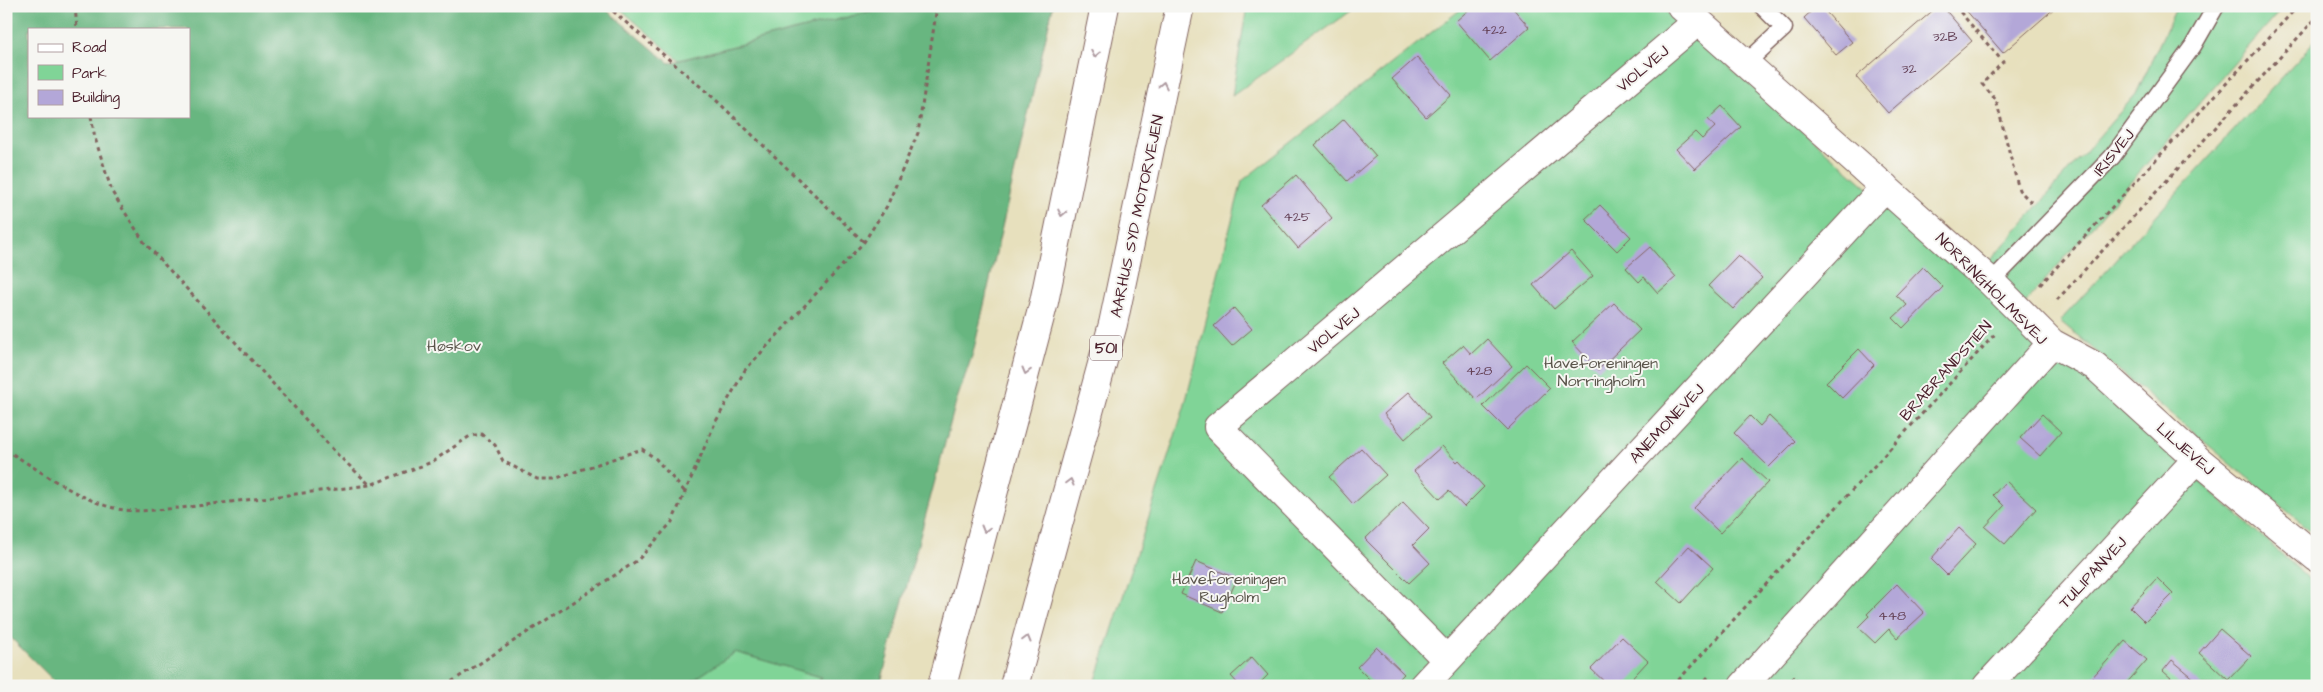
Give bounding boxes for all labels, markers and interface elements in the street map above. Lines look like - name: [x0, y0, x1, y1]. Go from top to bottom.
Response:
- house number: 422: [1481, 20, 1507, 40]
- house number: 32B: [1932, 27, 1958, 47]
- legend: [28, 28, 190, 118]
- text: Road: [72, 37, 107, 58]
- street label: VIOLVEJ: [1612, 40, 1674, 97]
- one-way arrow: [1090, 50, 1101, 58]
- house number: 32: [1901, 59, 1917, 79]
- text: Park: [72, 63, 107, 84]
- one-way arrow: [1157, 81, 1168, 90]
- text: Building: [72, 87, 120, 109]
- street label: AARHUS SYD MOTORVEJEN: [1105, 113, 1169, 319]
- street label: IRISVEJ: [2088, 124, 2140, 181]
- house number: 425: [1283, 207, 1311, 227]
- one-way arrow: [1058, 209, 1068, 218]
- street label: NORRINGHOLMSVEJ: [1930, 228, 2053, 350]
- street label: VIOLVEJ: [1303, 302, 1365, 359]
- street label: BRABRANDSTIEN: [1895, 316, 1997, 426]
- park label: Høskov: [427, 335, 482, 357]
- road number: 501: [1090, 336, 1122, 360]
- park label: Haveforeningen Norringholm: [1544, 352, 1658, 393]
- house number: 428: [1466, 361, 1492, 381]
- one-way arrow: [1021, 367, 1032, 376]
- street label: ANEMONEVEJ: [1624, 379, 1710, 468]
- street label: LILJEVEJ: [2152, 417, 2220, 481]
- one-way arrow: [1064, 478, 1075, 486]
- one-way arrow: [980, 524, 991, 533]
- street label: TULIPANVEJ: [2054, 532, 2132, 613]
- park label: Haveforeningen Rugholm: [1172, 568, 1286, 609]
- house number: 448: [1878, 606, 1906, 626]
- one-way arrow: [1021, 634, 1032, 643]

